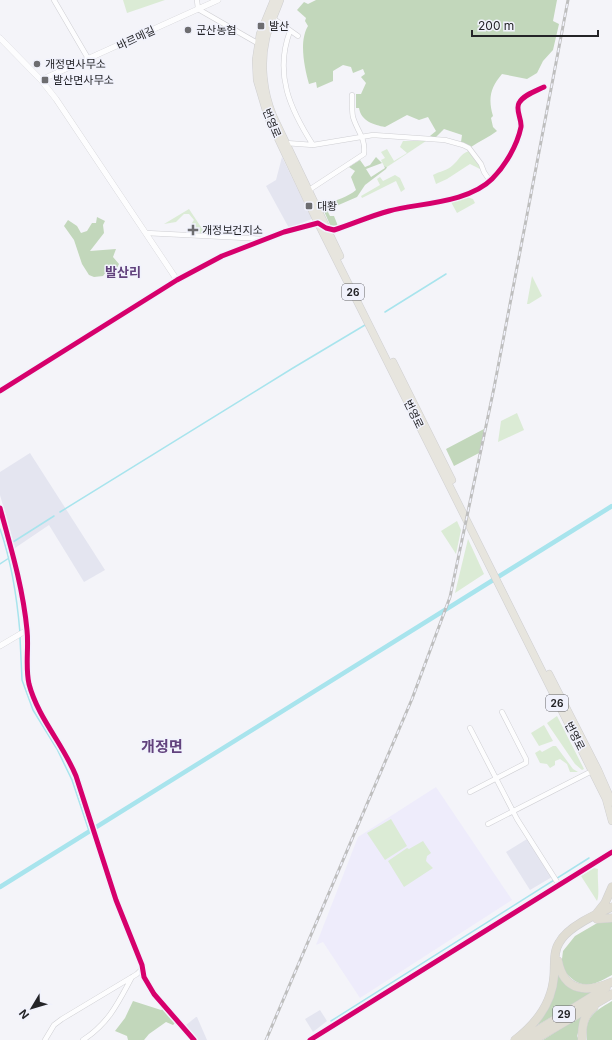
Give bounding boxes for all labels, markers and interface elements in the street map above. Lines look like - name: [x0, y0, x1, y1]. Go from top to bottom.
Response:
- scale bar: [472, 12, 598, 38]
- text: 200 m: [478, 18, 514, 33]
- place label: 발산: [269, 19, 289, 33]
- marker: 발산: [256, 21, 266, 31]
- street label: 바르메길: [115, 23, 157, 53]
- place label: 군산농협: [196, 23, 236, 37]
- marker: 군산농협: [183, 25, 193, 35]
- place label: 개정면사무소: [45, 57, 106, 71]
- marker: 개정면사무소: [32, 59, 42, 69]
- place label: 발산면사무소: [53, 73, 114, 87]
- marker: 발산면사무소: [40, 75, 50, 85]
- street label: 번영로: [260, 106, 284, 140]
- place label: 대황: [317, 199, 337, 213]
- marker: 대황: [304, 201, 314, 211]
- place label: 개정보건지소: [202, 223, 263, 237]
- marker: 개정보건지소: [187, 224, 199, 236]
- district label: 발산리: [105, 264, 141, 280]
- road number: 26: [342, 284, 364, 300]
- street label: 번영로: [401, 397, 427, 431]
- road number: 26: [546, 695, 568, 711]
- street label: 번영로: [562, 719, 588, 753]
- district label: 개정면: [141, 737, 183, 756]
- north arrow: [12, 988, 52, 1028]
- road number: 29: [553, 1006, 575, 1022]
- text: N: [16, 1007, 32, 1022]

